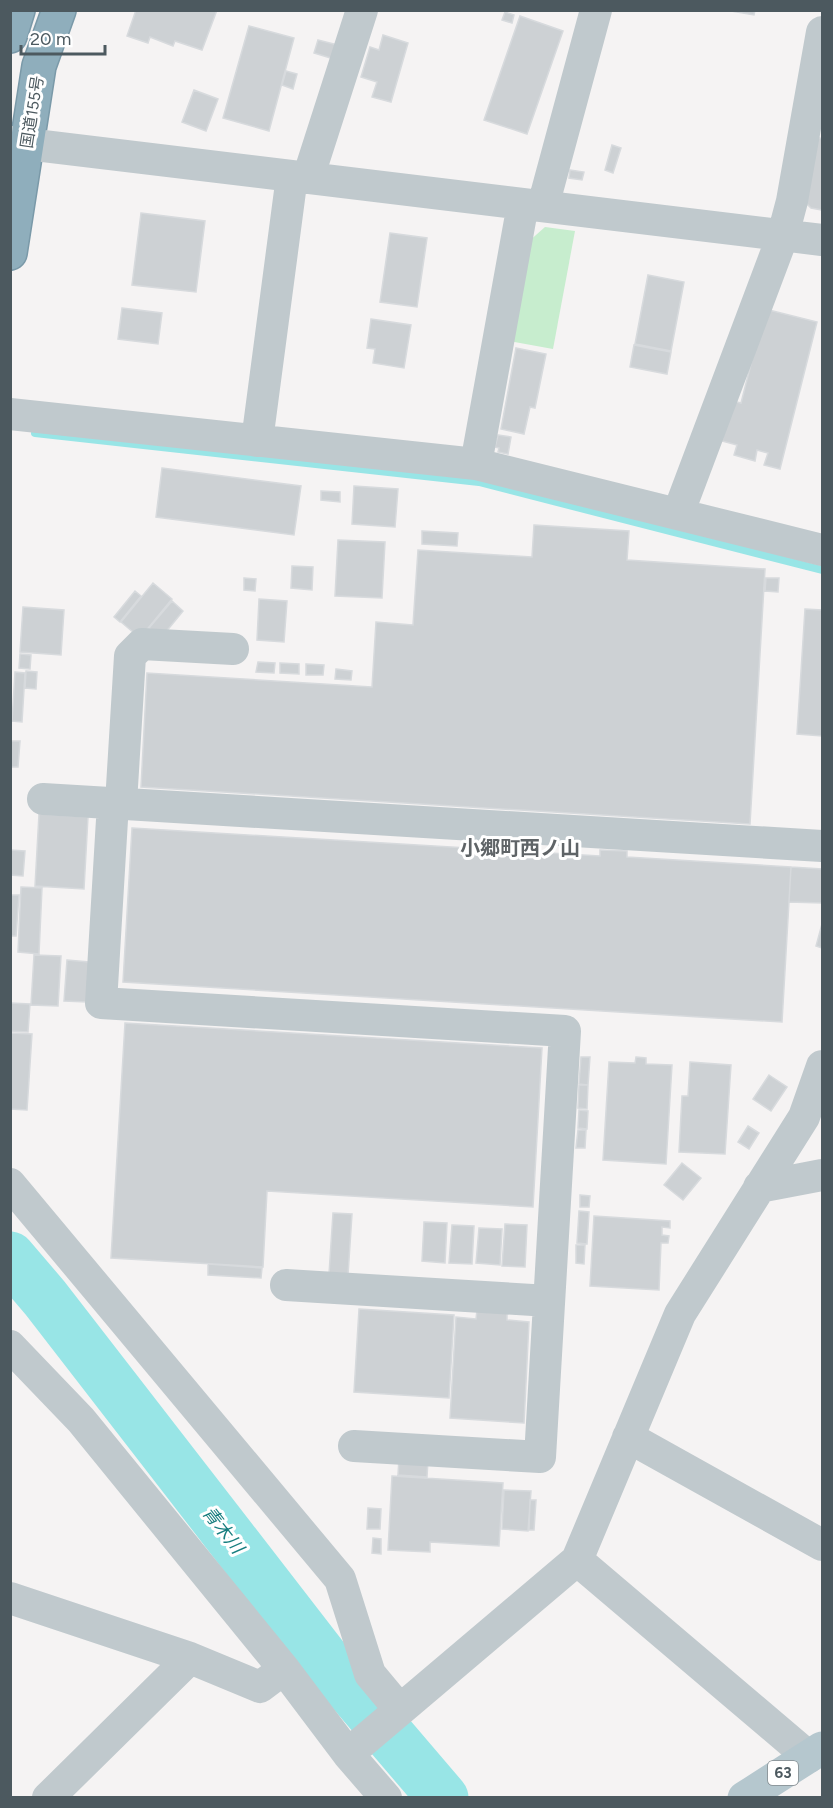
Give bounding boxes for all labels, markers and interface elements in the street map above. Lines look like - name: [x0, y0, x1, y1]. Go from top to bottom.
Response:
- scale bar: [21, 18, 105, 56]
- text: 20 m: [30, 28, 71, 50]
- street label: 国道155号: [17, 74, 47, 150]
- district label: 小郷町西ノ山: [460, 836, 580, 860]
- water label: 青木川: [198, 1502, 250, 1560]
- road number: 63: [768, 1761, 798, 1785]

